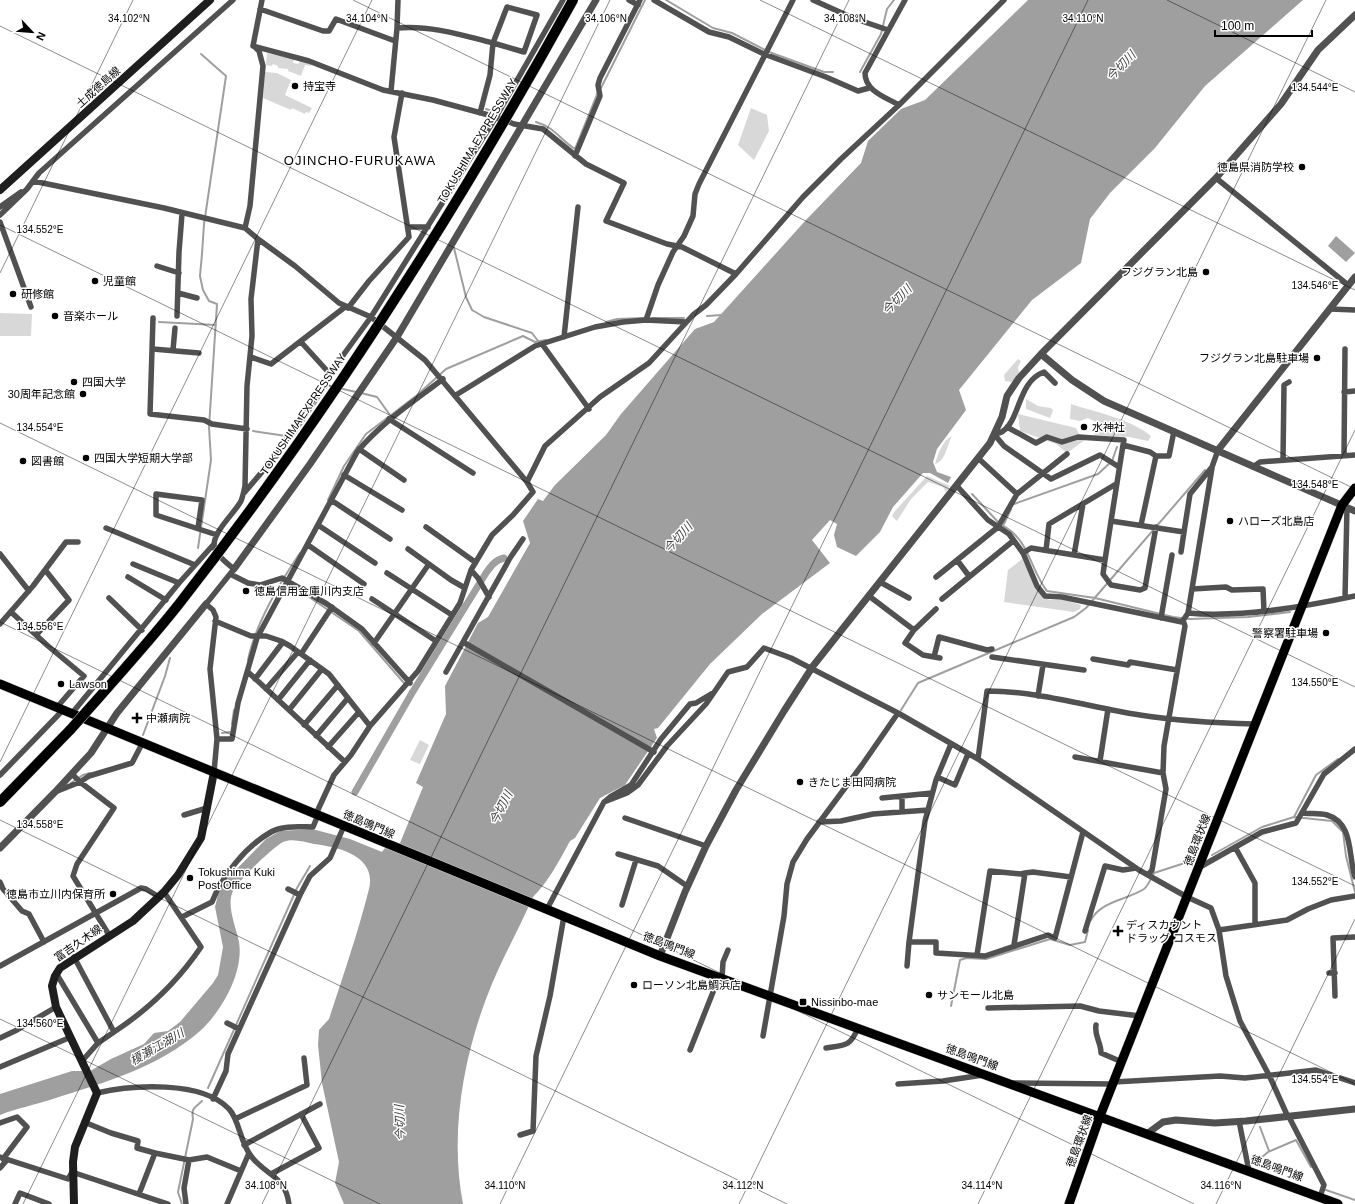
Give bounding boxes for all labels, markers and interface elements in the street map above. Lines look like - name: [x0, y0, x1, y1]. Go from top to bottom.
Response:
- north arrow: [12, 12, 52, 52]
- scale bar: [1215, 12, 1312, 38]
- text: 34.102°N: [108, 13, 150, 24]
- text: 34.104°N: [346, 13, 388, 24]
- text: 34.106°N: [585, 13, 627, 24]
- text: 34.108°N: [824, 13, 866, 24]
- text: 34.110°N: [1062, 13, 1104, 24]
- text: 100 m: [1221, 19, 1254, 33]
- text: N: [34, 30, 48, 43]
- water label: 今切川: [1103, 47, 1140, 84]
- street label: 土成徳島線: [74, 64, 122, 110]
- street label: TOKUSHIMA EXPRESSWAY: [435, 76, 519, 206]
- place label: 持宝寺: [303, 80, 336, 92]
- marker: 持宝寺: [290, 81, 300, 91]
- text: 134.544°E: [1292, 82, 1339, 93]
- district label: OJINCHO-FURUKAWA: [284, 153, 436, 168]
- place label: 徳島県消防学校: [1217, 161, 1294, 173]
- marker: 徳島県消防学校: [1297, 162, 1307, 172]
- text: 134.552°E: [17, 224, 64, 235]
- place label: フジグラン北島: [1121, 266, 1198, 278]
- marker: フジグラン北島: [1201, 267, 1211, 277]
- place label: 児童館: [103, 275, 136, 287]
- marker: 児童館: [90, 276, 100, 286]
- text: 134.546°E: [1292, 280, 1339, 291]
- water label: 今切川: [879, 281, 916, 318]
- place label: 研修館: [21, 288, 54, 300]
- marker: 研修館: [8, 289, 18, 299]
- place label: 音楽ホール: [63, 310, 118, 322]
- marker: 音楽ホール: [50, 311, 60, 321]
- street label: TOKUSHIMA EXPRESSWAY: [258, 351, 348, 477]
- place label: フジグラン北島駐車場: [1199, 352, 1309, 364]
- marker: フジグラン北島駐車場: [1312, 353, 1322, 363]
- place label: 四国大学: [82, 376, 126, 388]
- marker: 四国大学: [69, 377, 79, 387]
- place label: 30周年記念館: [8, 388, 75, 400]
- marker: 30周年記念館: [78, 389, 88, 399]
- place label: 水神社: [1092, 421, 1125, 433]
- text: 134.554°E: [17, 422, 64, 433]
- marker: 水神社: [1079, 422, 1089, 432]
- place label: 四国大学短期大学部: [94, 452, 193, 464]
- marker: 四国大学短期大学部: [81, 453, 91, 463]
- place label: 図書館: [31, 455, 64, 467]
- marker: 図書館: [18, 456, 28, 466]
- text: 134.548°E: [1292, 479, 1339, 490]
- place label: ハローズ北島店: [1238, 515, 1314, 527]
- marker: ハローズ北島店: [1225, 516, 1235, 526]
- water label: 今切川: [661, 518, 697, 556]
- place label: 徳島信用金庫川内支店: [254, 585, 364, 597]
- marker: 徳島信用金庫川内支店: [241, 586, 251, 596]
- text: 134.556°E: [17, 621, 64, 632]
- place label: 警察署駐車場: [1252, 627, 1318, 639]
- marker: 警察署駐車場: [1321, 628, 1331, 638]
- text: 134.550°E: [1292, 677, 1339, 688]
- place label: Lawson: [69, 678, 107, 690]
- marker: Lawson: [56, 679, 66, 689]
- marker: 中瀬病院: [131, 712, 143, 724]
- place label: 中瀬病院: [146, 712, 190, 724]
- place label: きたじま田岡病院: [808, 776, 896, 788]
- marker: きたじま田岡病院: [795, 777, 805, 787]
- water label: 今切川: [487, 787, 516, 827]
- street label: 徳島鳴門線: [341, 808, 397, 840]
- street label: 徳島環状線: [1182, 812, 1212, 868]
- text: 134.558°E: [17, 819, 64, 830]
- place label: Tokushima Kuki Post Office: [198, 866, 275, 891]
- marker: Tokushima Kuki Post Office: [185, 873, 195, 883]
- text: 134.552°E: [1292, 876, 1339, 887]
- place label: 徳島市立川内保育所: [6, 888, 106, 900]
- marker: 徳島市立川内保育所: [108, 889, 118, 899]
- place label: ディスカウント ドラッグ コスモス: [1126, 919, 1217, 944]
- street label: 富吉久木線: [52, 922, 104, 964]
- marker: ディスカウント ドラッグ コスモス: [1113, 926, 1123, 936]
- street label: 徳島鳴門線: [641, 930, 697, 960]
- place label: ローソン北島鯛浜店: [642, 979, 741, 991]
- marker: ローソン北島鯛浜店: [629, 980, 639, 990]
- place label: サンモール北島: [937, 989, 1014, 1001]
- marker: サンモール北島: [924, 990, 934, 1000]
- place label: Nissinbo-mae: [811, 996, 878, 1008]
- marker: Nissinbo-mae: [798, 997, 808, 1007]
- text: 134.560°E: [17, 1018, 64, 1029]
- water label: 榎瀬江湖川: [128, 1025, 188, 1068]
- street label: 徳島鳴門線: [944, 1042, 1000, 1072]
- text: 134.554°E: [1292, 1074, 1339, 1085]
- water label: 今切川: [392, 1103, 408, 1141]
- street label: 徳島環状線: [1064, 1113, 1094, 1169]
- street label: 徳島鳴門線: [1249, 1153, 1305, 1183]
- text: 34.108°N: [245, 1180, 287, 1191]
- text: 34.110°N: [484, 1180, 526, 1191]
- text: 34.112°N: [722, 1180, 764, 1191]
- text: 34.114°N: [961, 1180, 1003, 1191]
- text: 34.116°N: [1200, 1180, 1242, 1191]

